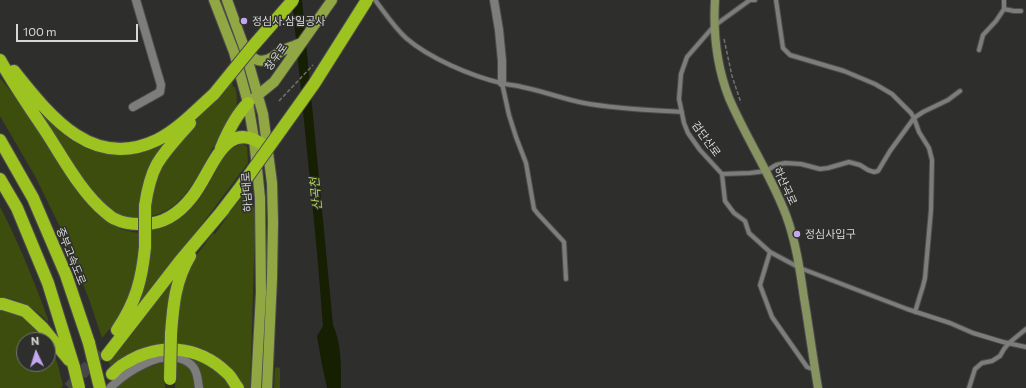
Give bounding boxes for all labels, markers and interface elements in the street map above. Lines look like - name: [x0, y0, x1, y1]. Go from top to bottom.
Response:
- place label: 정심사.삼일공사: [252, 14, 325, 28]
- scale bar: [18, 16, 140, 42]
- marker: 정심사.삼일공사: [239, 16, 249, 26]
- text: 100 m: [23, 24, 57, 38]
- street label: 창우로: [262, 41, 290, 73]
- street label: 검단산로: [689, 119, 723, 159]
- street label: 하산곡로: [770, 165, 800, 207]
- street label: 하남대로: [239, 171, 255, 213]
- water label: 산곡천: [307, 177, 325, 211]
- street label: 중부고속도로: [54, 225, 88, 287]
- place label: 정심사입구: [805, 227, 856, 241]
- marker: 정심사입구: [792, 229, 802, 239]
- north arrow: [16, 332, 56, 372]
- text: N: [31, 334, 40, 347]

